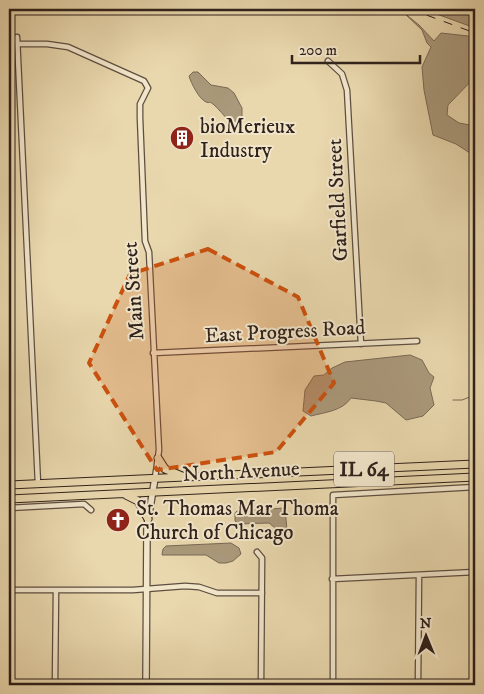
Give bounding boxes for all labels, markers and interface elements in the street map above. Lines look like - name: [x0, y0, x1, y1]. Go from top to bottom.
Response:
- scale bar: [292, 32, 419, 64]
- text: 200 m: [299, 41, 337, 60]
- place label: bioMerieux Industry: [200, 114, 295, 164]
- building icon: bioMerieux Industry: [169, 125, 195, 151]
- street label: Garfield Street: [322, 138, 354, 262]
- street label: Main Street: [118, 241, 150, 341]
- street label: East Progress Road: [204, 315, 367, 349]
- road number: IL 64: [334, 452, 394, 486]
- street label: North Avenue: [182, 456, 301, 488]
- place label: St. Thomas Mar Thoma Church of Chicago: [136, 496, 339, 546]
- church icon: St. Thomas Mar Thoma Church of Chicago: [105, 507, 131, 533]
- north arrow: [402, 612, 452, 662]
- text: N: [420, 615, 432, 633]

